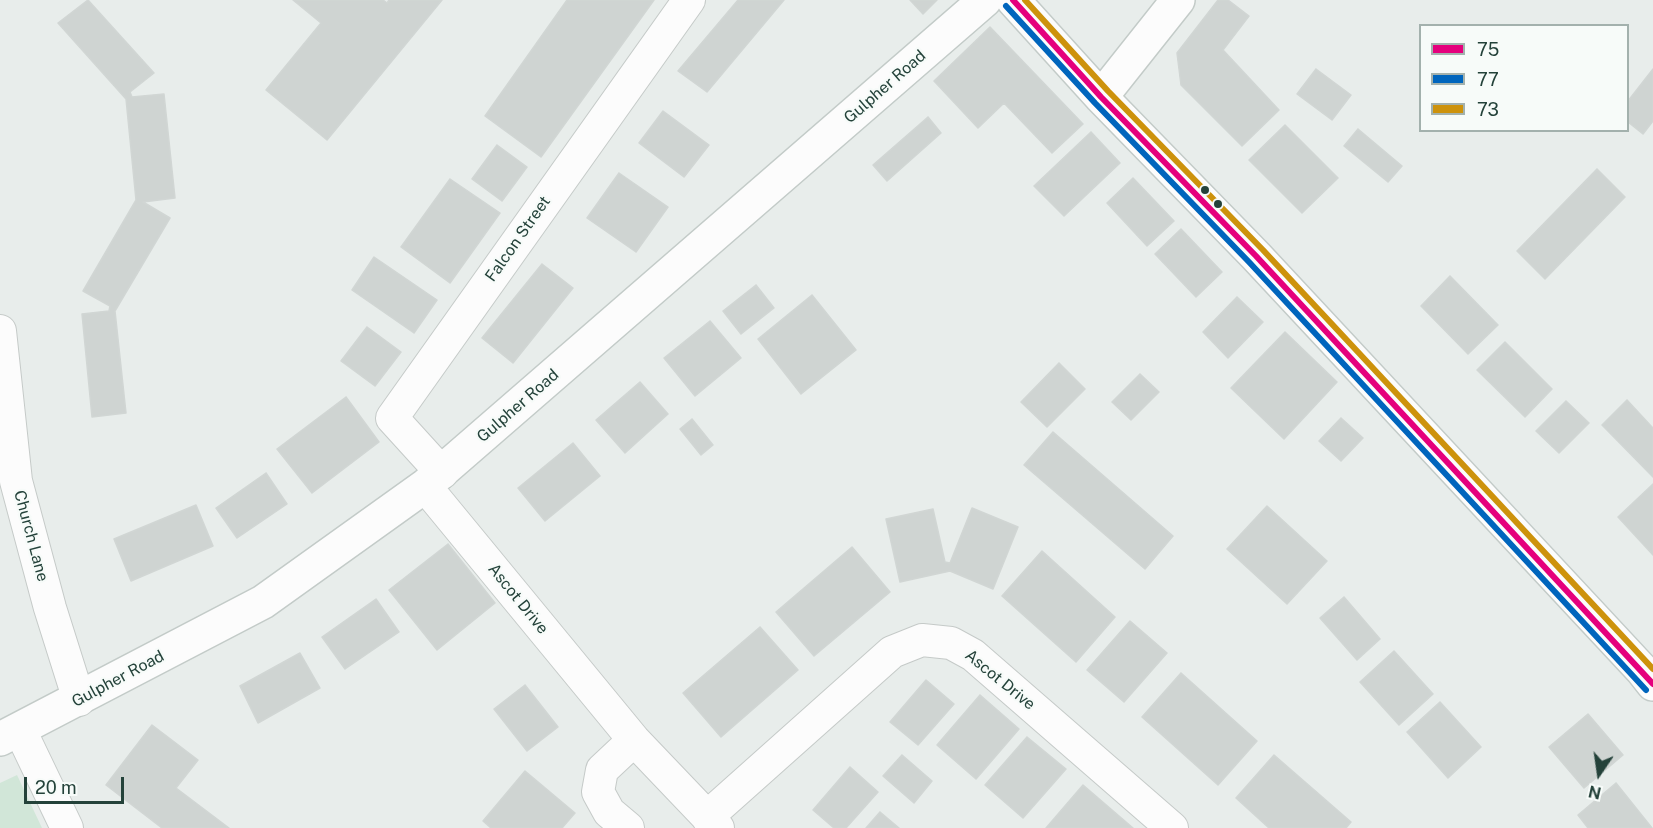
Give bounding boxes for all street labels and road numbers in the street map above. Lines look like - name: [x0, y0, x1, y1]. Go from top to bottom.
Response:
- street label: Gulpher Road: [840, 46, 930, 128]
- street label: Falcon Street: [481, 192, 555, 286]
- street label: Gulpher Road: [473, 365, 563, 447]
- street label: Church Lane: [10, 488, 52, 584]
- street label: Ascot Drive: [484, 560, 552, 638]
- street label: Ascot Drive: [961, 646, 1039, 714]
- street label: Gulpher Road: [69, 647, 167, 711]

